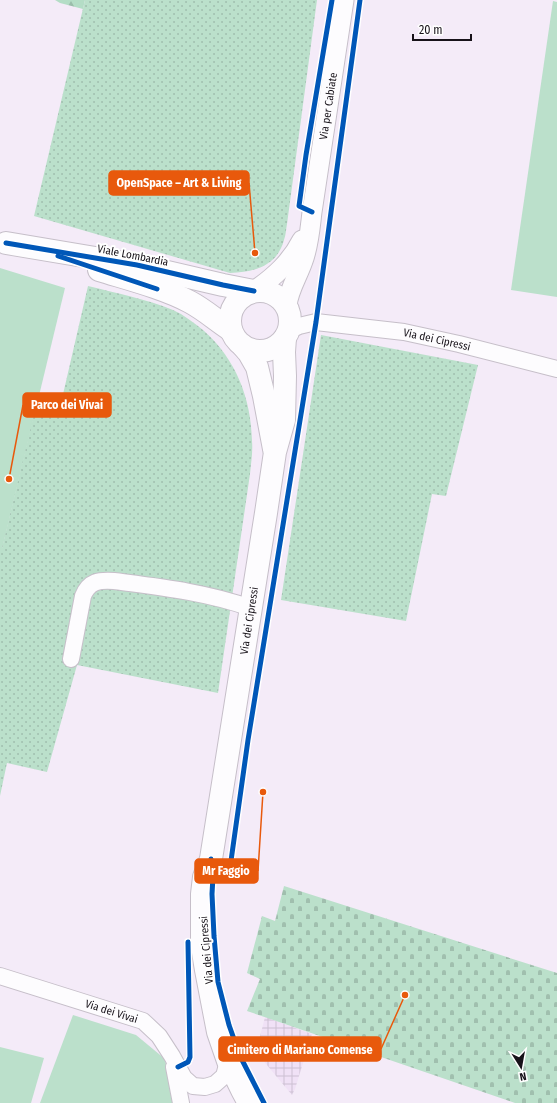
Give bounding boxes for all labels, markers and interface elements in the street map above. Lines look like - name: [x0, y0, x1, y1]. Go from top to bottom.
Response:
- scale bar: [413, 16, 471, 42]
- text: 20 m: [419, 23, 443, 37]
- street label: Via per Cabiate: [317, 72, 340, 141]
- callout: OpenSpace – Art & Living: [109, 171, 249, 195]
- text: OpenSpace – Art & Living: [117, 176, 242, 190]
- street label: Viale Lombardia: [96, 242, 170, 269]
- street label: Via dei Cipressi: [402, 326, 472, 354]
- callout: Parco dei Vivai: [23, 393, 111, 417]
- text: Parco dei Vivai: [31, 398, 103, 412]
- street label: Via dei Cipressi: [238, 586, 261, 655]
- callout: Mr Faggio: [195, 859, 258, 883]
- text: Mr Faggio: [202, 864, 250, 878]
- street label: Via dei Cipressi: [197, 915, 216, 985]
- street label: Via dei Vivai: [84, 997, 140, 1026]
- callout: Cimitero di Mariano Comense: [219, 1037, 381, 1061]
- text: Cimitero di Mariano Comense: [227, 1043, 373, 1057]
- north arrow: [501, 1047, 541, 1087]
- text: N: [518, 1069, 527, 1083]

